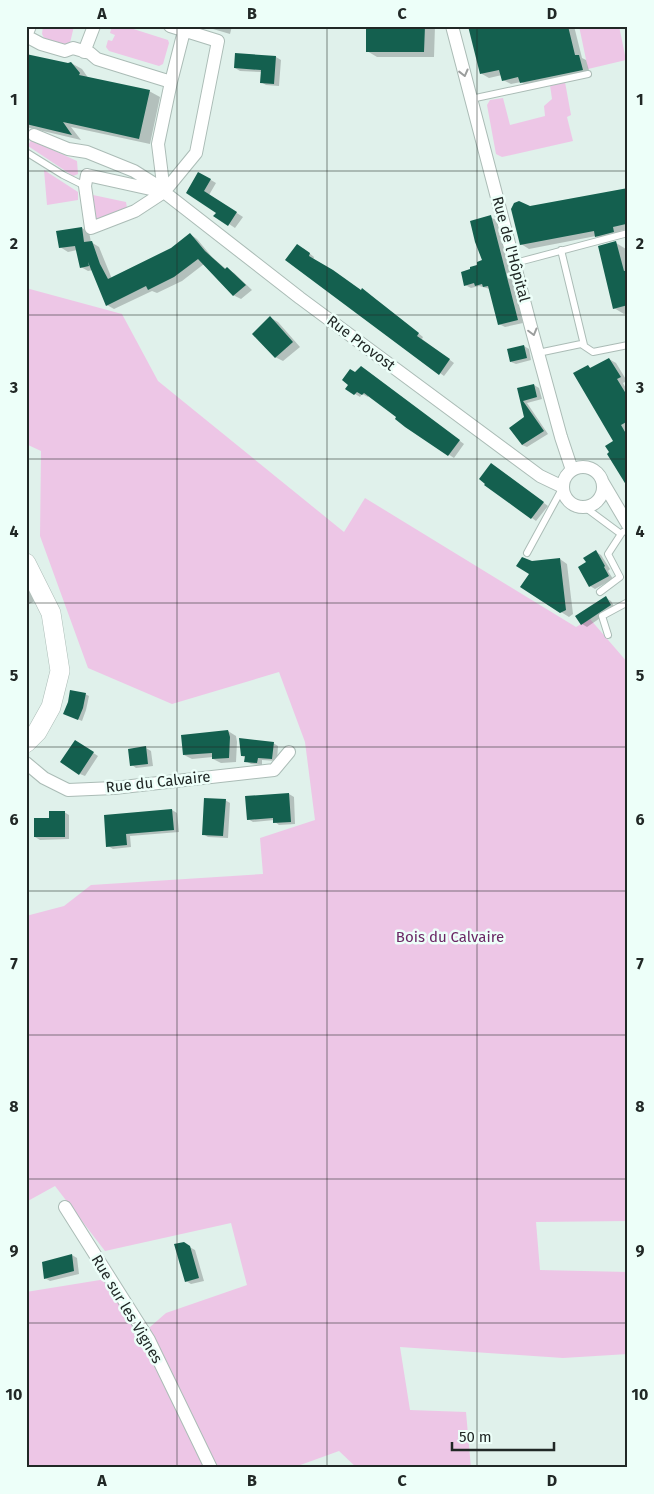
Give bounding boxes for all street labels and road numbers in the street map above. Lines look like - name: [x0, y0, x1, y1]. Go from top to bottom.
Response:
- street label: Rue de l'Hôpital: [488, 194, 534, 304]
- street label: Rue Provost: [323, 311, 399, 375]
- street label: Rue du Calvaire: [105, 768, 211, 796]
- street label: Rue sur les Vignes: [88, 1252, 166, 1366]

